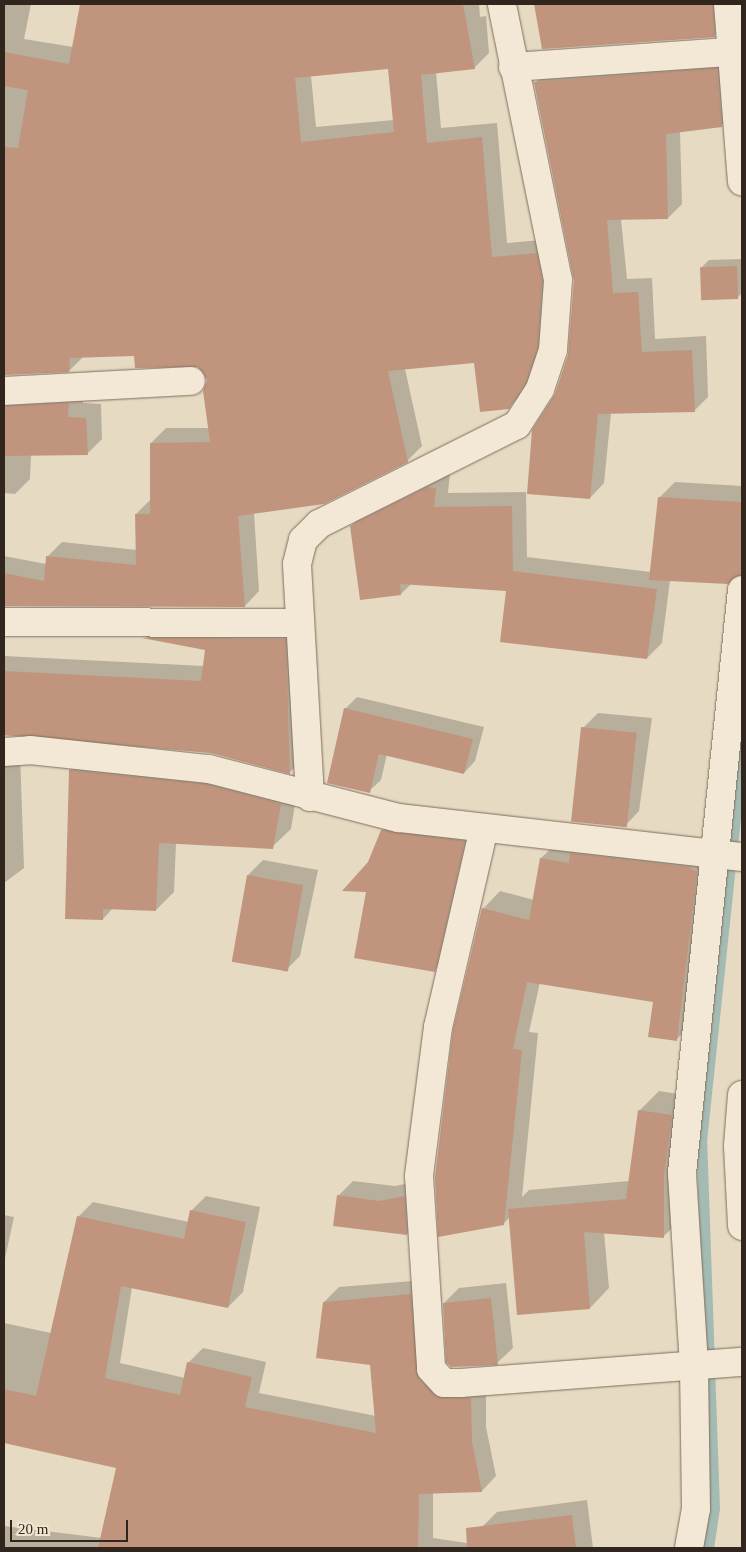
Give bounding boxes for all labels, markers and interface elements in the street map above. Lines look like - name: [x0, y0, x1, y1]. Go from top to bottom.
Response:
- scale bar: [12, 1510, 130, 1542]
- text: 20 m: [18, 1521, 48, 1537]

